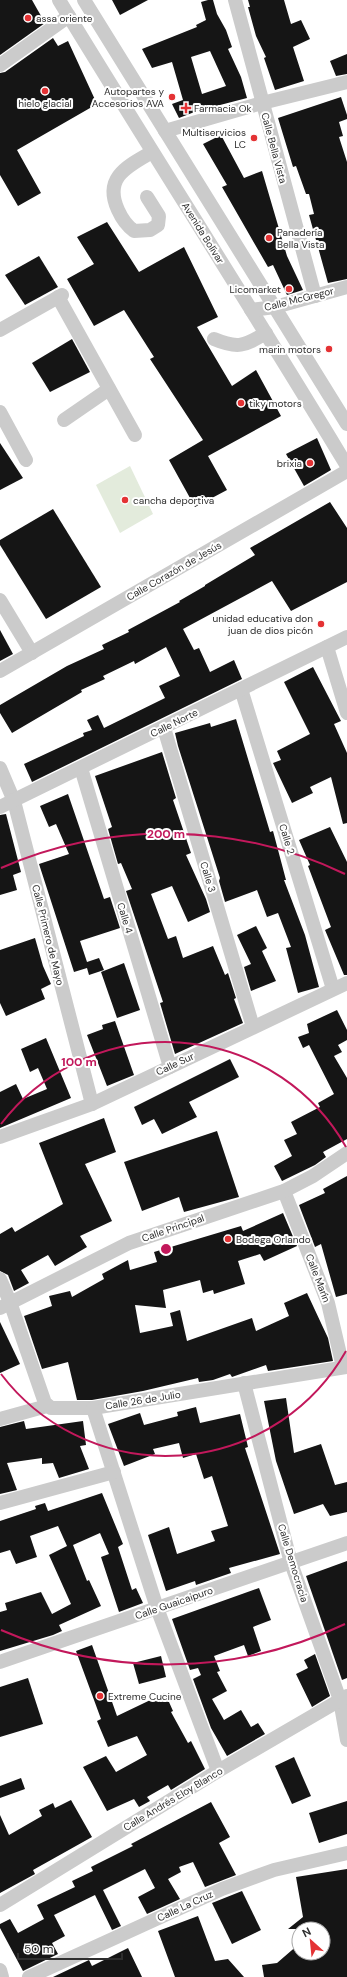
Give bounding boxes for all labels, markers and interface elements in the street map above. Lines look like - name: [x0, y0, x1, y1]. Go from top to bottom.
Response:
- place label: assa oriente: [36, 12, 93, 25]
- marker: assa oriente: [23, 13, 33, 23]
- place label: Autopartes y Accesorios AVA: [92, 85, 164, 110]
- marker: hielo glacial: [40, 86, 50, 96]
- marker: Autopartes y Accesorios AVA: [167, 92, 177, 102]
- place label: hielo glacial: [18, 97, 72, 110]
- place label: Farmacia Ok: [194, 102, 252, 115]
- marker: Farmacia Ok: [181, 103, 191, 113]
- street label: Calle Bella Vista: [258, 111, 290, 185]
- place label: Multiservicios LC: [182, 126, 246, 151]
- marker: Multiservicios LC: [249, 133, 259, 143]
- street label: Avenida Bolívar: [179, 200, 227, 266]
- place label: Panadería Bella Vista: [277, 226, 325, 251]
- marker: Panadería Bella Vista: [264, 233, 274, 243]
- place label: Licomarket: [230, 283, 281, 296]
- street label: Calle McGregor: [263, 284, 335, 314]
- marker: Licomarket: [284, 284, 294, 294]
- place label: marin motors: [259, 343, 321, 356]
- marker: marin motors: [324, 344, 334, 354]
- place label: tiky motors: [249, 397, 302, 410]
- marker: tiky motors: [236, 398, 246, 408]
- place label: brixia: [277, 457, 302, 470]
- marker: brixia: [305, 458, 315, 468]
- place label: cancha deportiva: [133, 494, 214, 507]
- marker: cancha deportiva: [120, 495, 130, 505]
- street label: Calle Corazón de Jesús: [124, 538, 224, 604]
- place label: unidad educativa don juan de dios picón: [212, 612, 313, 637]
- marker: unidad educativa don juan de dios picón: [316, 619, 326, 629]
- street label: Calle Norte: [148, 706, 200, 740]
- street label: Calle 2: [276, 822, 298, 856]
- text: 200 m: [147, 826, 185, 842]
- street label: Calle 3: [197, 860, 219, 894]
- street label: Calle Primero de Mayo: [29, 883, 67, 987]
- street label: Calle 4: [114, 901, 136, 935]
- street label: Calle Sur: [154, 1049, 196, 1078]
- text: 100 m: [61, 1054, 97, 1070]
- street label: Calle Principal: [140, 1211, 206, 1245]
- place label: Bodega Orlando: [236, 1233, 311, 1246]
- marker: Bodega Orlando: [223, 1234, 233, 1244]
- centre of rings: [159, 1242, 173, 1256]
- street label: Calle Marín: [303, 1252, 333, 1304]
- street label: Calle 26 de Julio: [104, 1388, 182, 1412]
- street label: Calle Democracia: [275, 1522, 311, 1604]
- street label: Calle Guaicaipuro: [133, 1584, 215, 1622]
- place label: Extreme Cucine: [108, 1690, 182, 1703]
- marker: Extreme Cucine: [95, 1691, 105, 1701]
- street label: Calle Andrés Eloy Blanco: [121, 1764, 225, 1834]
- street label: Calle La Cruz: [155, 1887, 215, 1925]
- north arrow: [291, 1921, 331, 1961]
- text: N: [300, 1924, 313, 1940]
- scale bar: [18, 1935, 122, 1961]
- text: 50 m: [24, 1941, 53, 1957]

